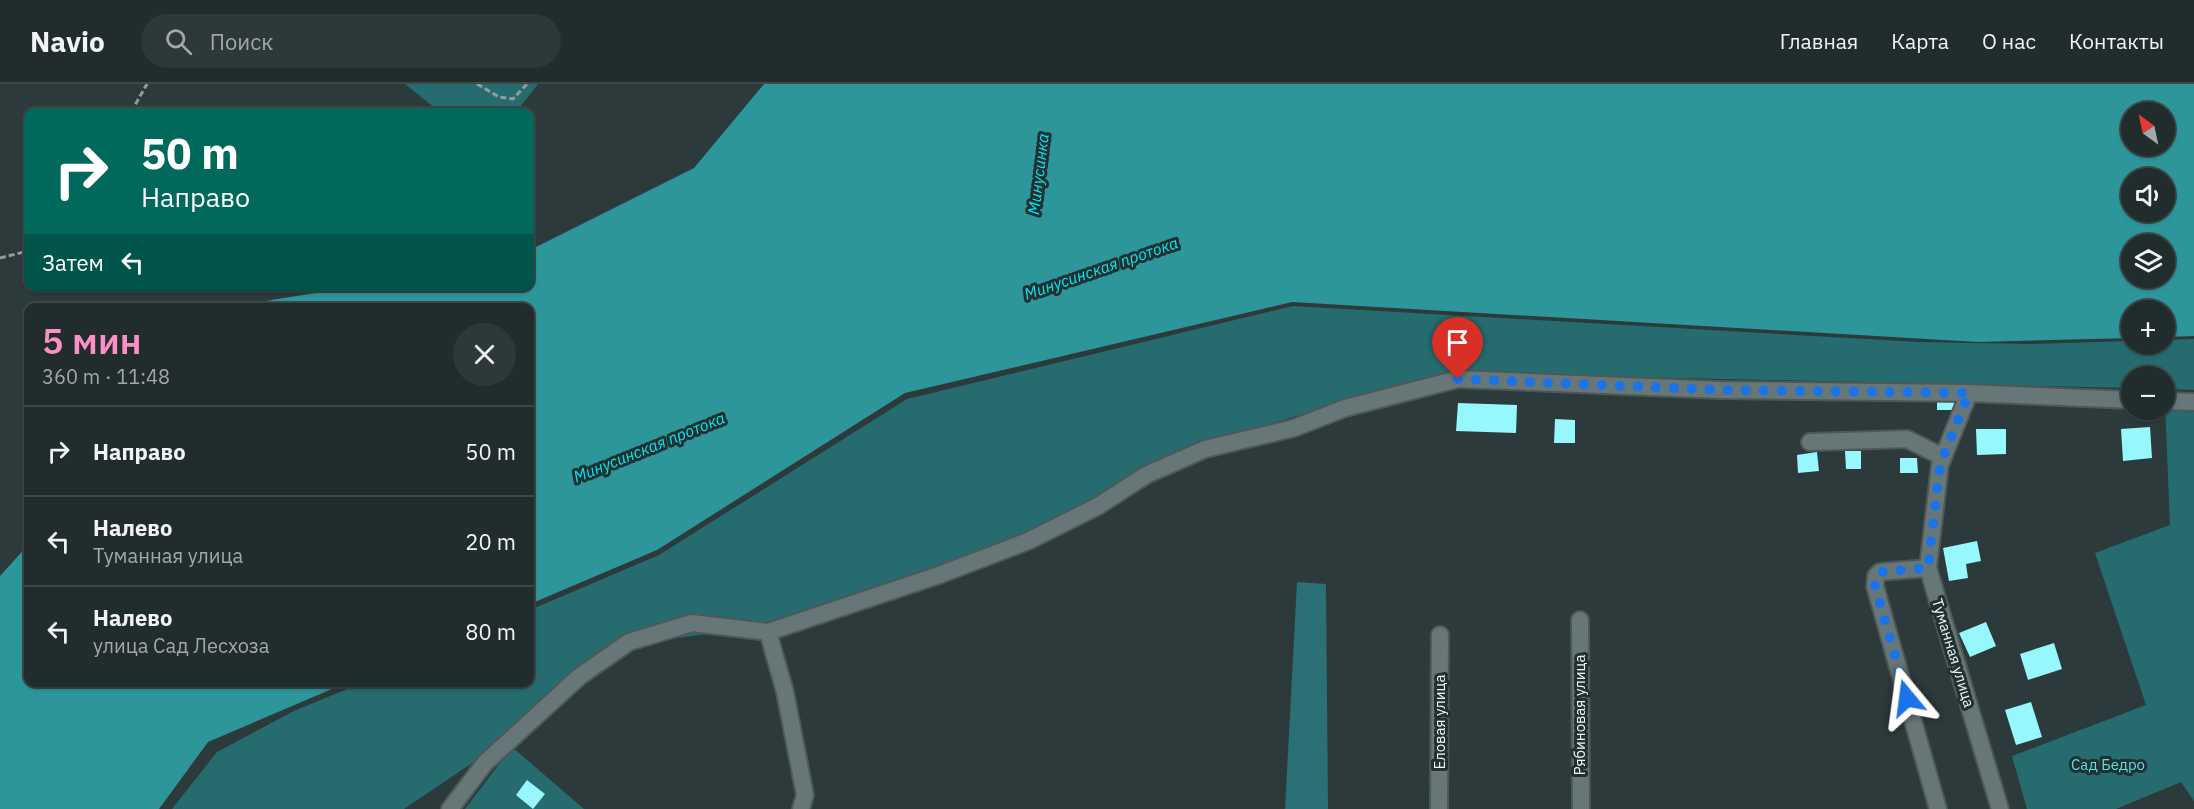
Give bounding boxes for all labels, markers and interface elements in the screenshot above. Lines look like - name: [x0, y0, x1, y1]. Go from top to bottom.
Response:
- search box: [141, 14, 561, 68]
- text: Navio: [30, 23, 105, 60]
- icon: search: [162, 25, 195, 58]
- text: Поиск: [210, 27, 273, 56]
- text: Главная: [1780, 27, 1858, 55]
- text: Карта: [1891, 27, 1949, 55]
- text: О нас: [1982, 27, 2036, 55]
- text: Контакты: [2069, 27, 2164, 55]
- north arrow: [2121, 102, 2175, 156]
- map controls: [2121, 102, 2175, 420]
- text: 50 m: [141, 126, 239, 181]
- icon: right: [42, 132, 120, 210]
- water label: Минусинка: [1023, 132, 1053, 216]
- button: sound: [2121, 168, 2175, 222]
- text: Направо: [141, 179, 250, 214]
- water label: Минусинская протока: [1021, 232, 1181, 304]
- button: layers: [2121, 234, 2175, 288]
- icon: left: [116, 246, 149, 279]
- text: Затем: [42, 248, 104, 277]
- button: +: [2121, 300, 2175, 354]
- text: 5 мин: [42, 317, 141, 364]
- pin: [1432, 317, 1483, 379]
- button: close: [453, 323, 516, 386]
- icon: arrive: [1441, 326, 1474, 359]
- text: 360 m · 11:48: [42, 363, 170, 390]
- button: −: [2121, 366, 2175, 420]
- water label: Минусинская протока: [570, 407, 728, 487]
- icon: right: [42, 435, 75, 468]
- text: Направо: [93, 437, 186, 466]
- text: 50 m: [465, 437, 516, 466]
- text: Налево: [93, 513, 172, 542]
- icon: left: [42, 525, 75, 558]
- text: 20 m: [465, 527, 516, 556]
- text: Туманная улица: [93, 542, 243, 569]
- street label: Туманная улица: [1928, 596, 1979, 710]
- text: Налево: [93, 603, 172, 632]
- icon: left: [42, 615, 75, 648]
- text: 80 m: [465, 617, 516, 646]
- text: улица Сад Лесхоза: [93, 632, 269, 659]
- street label: Рябиновая улица: [1570, 655, 1589, 775]
- position arrow: [1875, 666, 1939, 730]
- street label: Еловая улица: [1430, 674, 1449, 770]
- park label: Сад Бедро: [2071, 755, 2145, 774]

